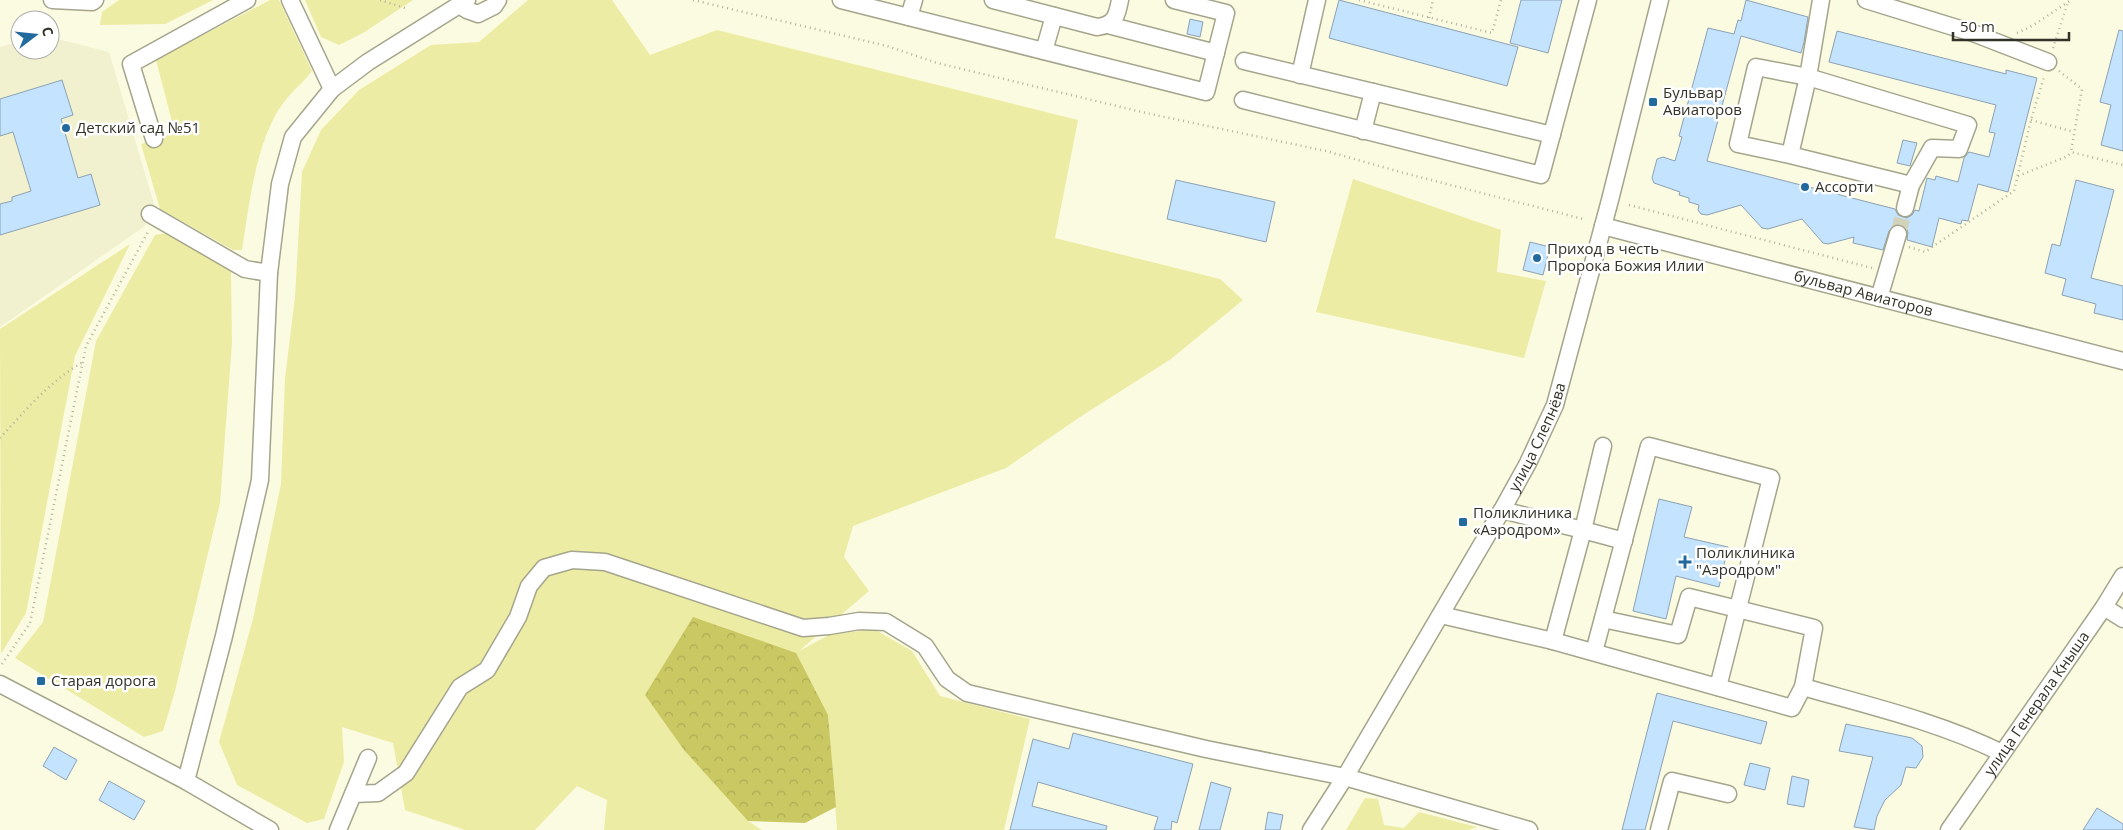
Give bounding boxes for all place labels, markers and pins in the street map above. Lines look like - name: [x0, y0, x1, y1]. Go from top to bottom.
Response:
- place label: Бульвар Авиаторов: [1663, 82, 1742, 119]
- marker: Бульвар Авиаторов: [1647, 96, 1659, 108]
- place label: Детский сад №51: [76, 117, 200, 137]
- marker: Детский сад №51: [60, 122, 72, 134]
- place label: Ассорти: [1815, 176, 1874, 196]
- marker: Ассорти: [1799, 181, 1811, 193]
- place label: Приход в честь Пророка Божия Илии: [1547, 238, 1704, 275]
- marker: Приход в честь Пророка Божия Илии: [1531, 252, 1543, 264]
- place label: Поликлиника «Аэродром»: [1473, 502, 1572, 539]
- marker: Поликлиника «Аэродром»: [1457, 516, 1469, 528]
- place label: Поликлиника "Аэродром": [1696, 542, 1795, 579]
- marker: Поликлиника "Аэродром": [1678, 555, 1692, 569]
- place label: Старая дорога: [51, 670, 156, 690]
- marker: Старая дорога: [35, 675, 47, 687]

